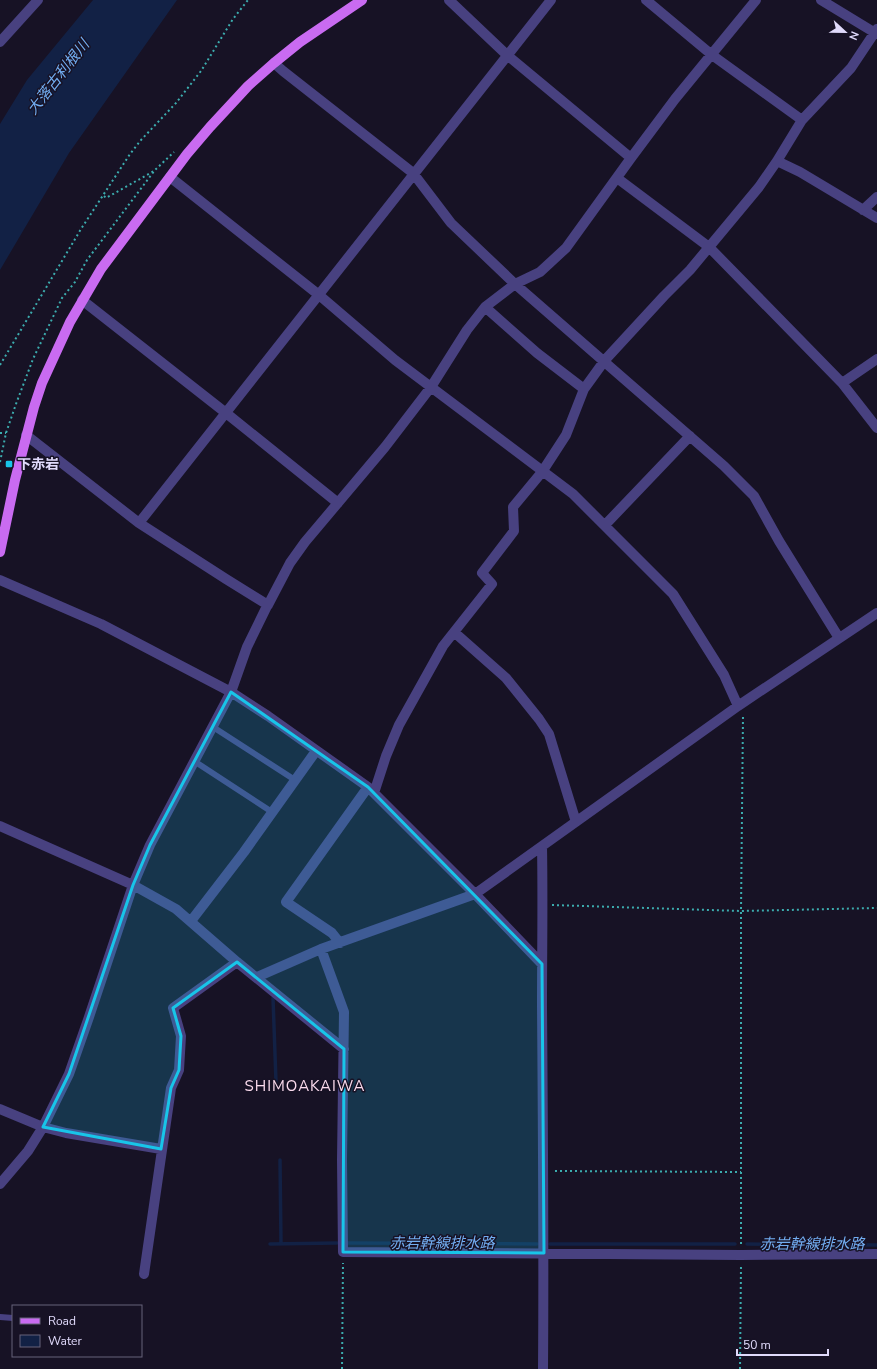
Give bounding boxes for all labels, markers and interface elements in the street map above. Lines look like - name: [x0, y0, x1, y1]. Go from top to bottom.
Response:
- north arrow: [825, 12, 865, 52]
- text: N: [845, 29, 862, 42]
- water label: 大落古利根川: [22, 34, 95, 119]
- place label: 下赤岩: [17, 455, 59, 474]
- marker: 下赤岩: [4, 459, 14, 469]
- district label: SHIMOAKAIWA: [245, 1076, 365, 1096]
- water label: 赤岩幹線排水路: [389, 1233, 496, 1253]
- water label: 赤岩幹線排水路: [759, 1234, 866, 1254]
- legend: [12, 1305, 142, 1357]
- text: Road: [48, 1313, 76, 1329]
- scale bar: [737, 1331, 828, 1357]
- text: Water: [48, 1333, 82, 1349]
- text: 50 m: [743, 1337, 771, 1353]

